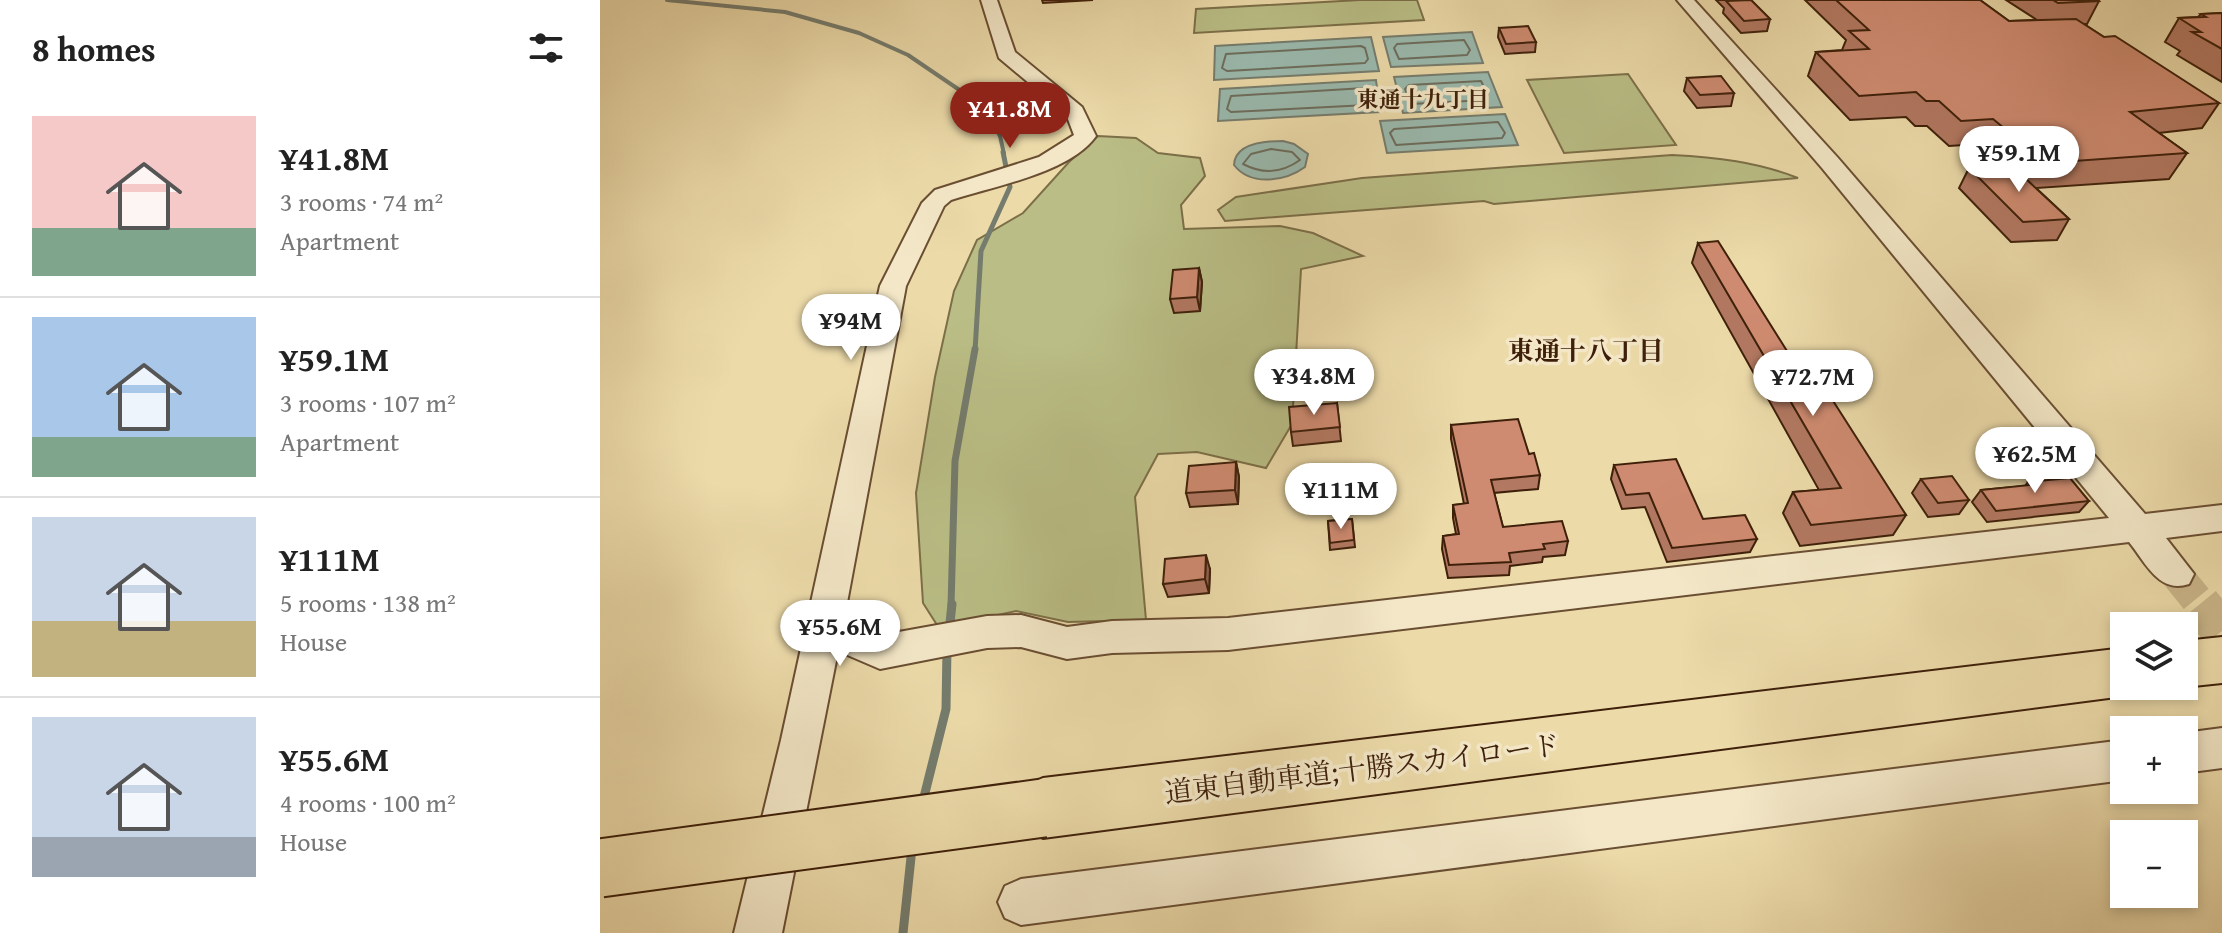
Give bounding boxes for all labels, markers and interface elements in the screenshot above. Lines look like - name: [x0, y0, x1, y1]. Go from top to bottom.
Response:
- text: 8 homes: [32, 24, 156, 73]
- icon: filters: [524, 26, 568, 70]
- pin: ¥41.8M: [945, 82, 1075, 150]
- district label: 東通十九丁目: [1357, 83, 1489, 115]
- text: ¥41.8M: [968, 88, 1052, 127]
- pin: ¥59.1M: [1954, 126, 2084, 194]
- text: ¥59.1M: [1977, 132, 2061, 171]
- text: ¥41.8M: [280, 133, 389, 182]
- icon: home: [96, 148, 192, 244]
- text: 3 rooms · 74 m²: [280, 182, 443, 221]
- text: Apartment: [280, 221, 399, 260]
- pin: ¥94M: [804, 294, 898, 362]
- text: ¥94M: [820, 300, 882, 339]
- district label: 東通十八丁目: [1508, 331, 1664, 370]
- text: ¥59.1M: [280, 334, 389, 383]
- icon: home: [96, 349, 192, 445]
- pin: ¥34.8M: [1249, 349, 1379, 417]
- pin: ¥72.7M: [1748, 350, 1878, 418]
- text: ¥34.8M: [1272, 355, 1356, 394]
- text: ¥72.7M: [1771, 356, 1855, 395]
- text: 3 rooms · 107 m²: [280, 383, 456, 422]
- text: Apartment: [280, 422, 399, 461]
- pin: ¥62.5M: [1970, 427, 2100, 495]
- text: ¥62.5M: [1993, 433, 2077, 472]
- pin: ¥111M: [1285, 463, 1397, 531]
- text: ¥111M: [1303, 469, 1379, 508]
- text: ¥111M: [280, 534, 380, 583]
- icon: home: [96, 549, 192, 645]
- text: 5 rooms · 138 m²: [280, 583, 456, 622]
- pin: ¥55.6M: [775, 600, 905, 668]
- text: ¥55.6M: [798, 606, 882, 645]
- map controls: [2110, 612, 2198, 908]
- button: layers: [2110, 612, 2198, 700]
- text: House: [280, 622, 347, 661]
- button: +: [2110, 716, 2198, 804]
- street label: 道東自動車道;十勝スカイロード: [1162, 723, 1562, 813]
- text: ¥55.6M: [280, 734, 389, 783]
- icon: home: [96, 749, 192, 845]
- text: 4 rooms · 100 m²: [280, 783, 456, 822]
- button: −: [2110, 820, 2198, 908]
- text: House: [280, 822, 347, 861]

